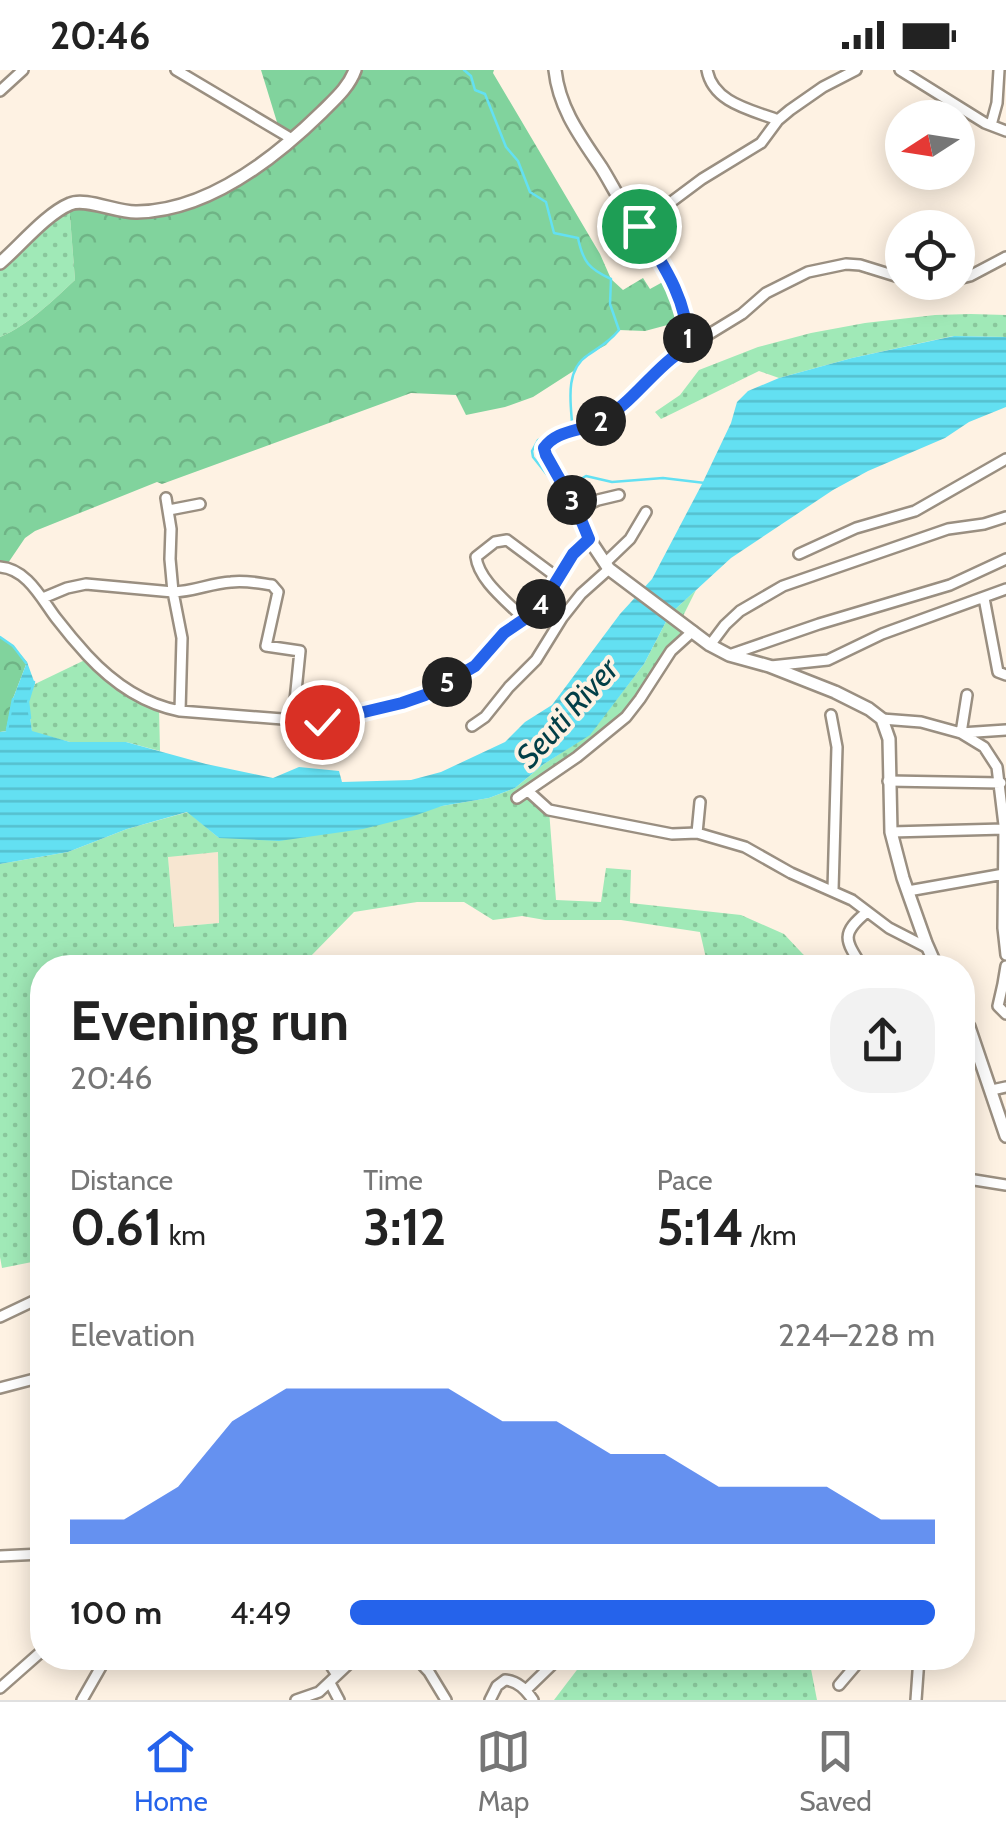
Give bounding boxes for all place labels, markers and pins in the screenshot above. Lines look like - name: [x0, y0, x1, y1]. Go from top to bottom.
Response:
- pin: [597, 184, 682, 269]
- pin: 1: [663, 313, 713, 363]
- pin: 2: [576, 396, 626, 446]
- pin: 3: [547, 475, 597, 525]
- pin: 4: [516, 579, 566, 629]
- pin: 5: [422, 657, 472, 707]
- pin: [280, 680, 365, 765]

